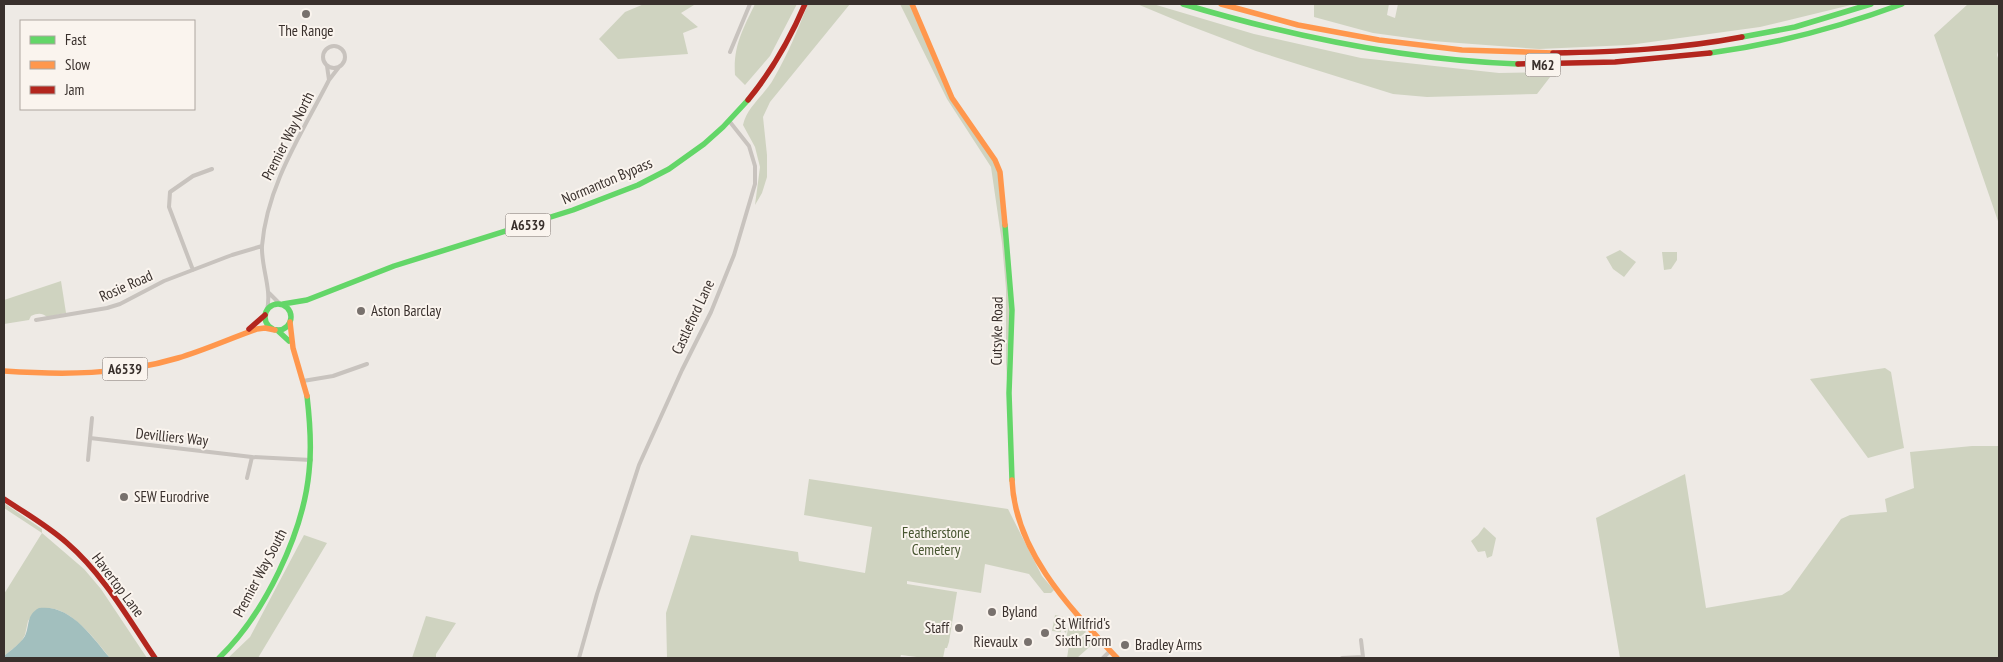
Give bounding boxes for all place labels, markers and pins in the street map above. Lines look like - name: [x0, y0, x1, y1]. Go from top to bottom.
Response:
- marker: The Range: [300, 8, 312, 20]
- place label: The Range: [278, 21, 334, 40]
- place label: Aston Barclay: [371, 301, 441, 320]
- marker: Aston Barclay: [355, 305, 367, 317]
- place label: SEW Eurodrive: [134, 487, 209, 506]
- marker: SEW Eurodrive: [118, 491, 130, 503]
- place label: Byland: [1002, 602, 1037, 621]
- marker: Byland: [986, 606, 998, 618]
- place label: St Wilfrid's Sixth Form: [1055, 614, 1111, 650]
- place label: Staff: [925, 618, 950, 637]
- marker: Staff: [953, 622, 965, 634]
- marker: St Wilfrid's Sixth Form: [1039, 627, 1051, 639]
- place label: Rievaulx: [974, 632, 1018, 651]
- place label: Bradley Arms: [1135, 635, 1202, 654]
- marker: Rievaulx: [1022, 636, 1034, 648]
- marker: Bradley Arms: [1119, 639, 1131, 651]

